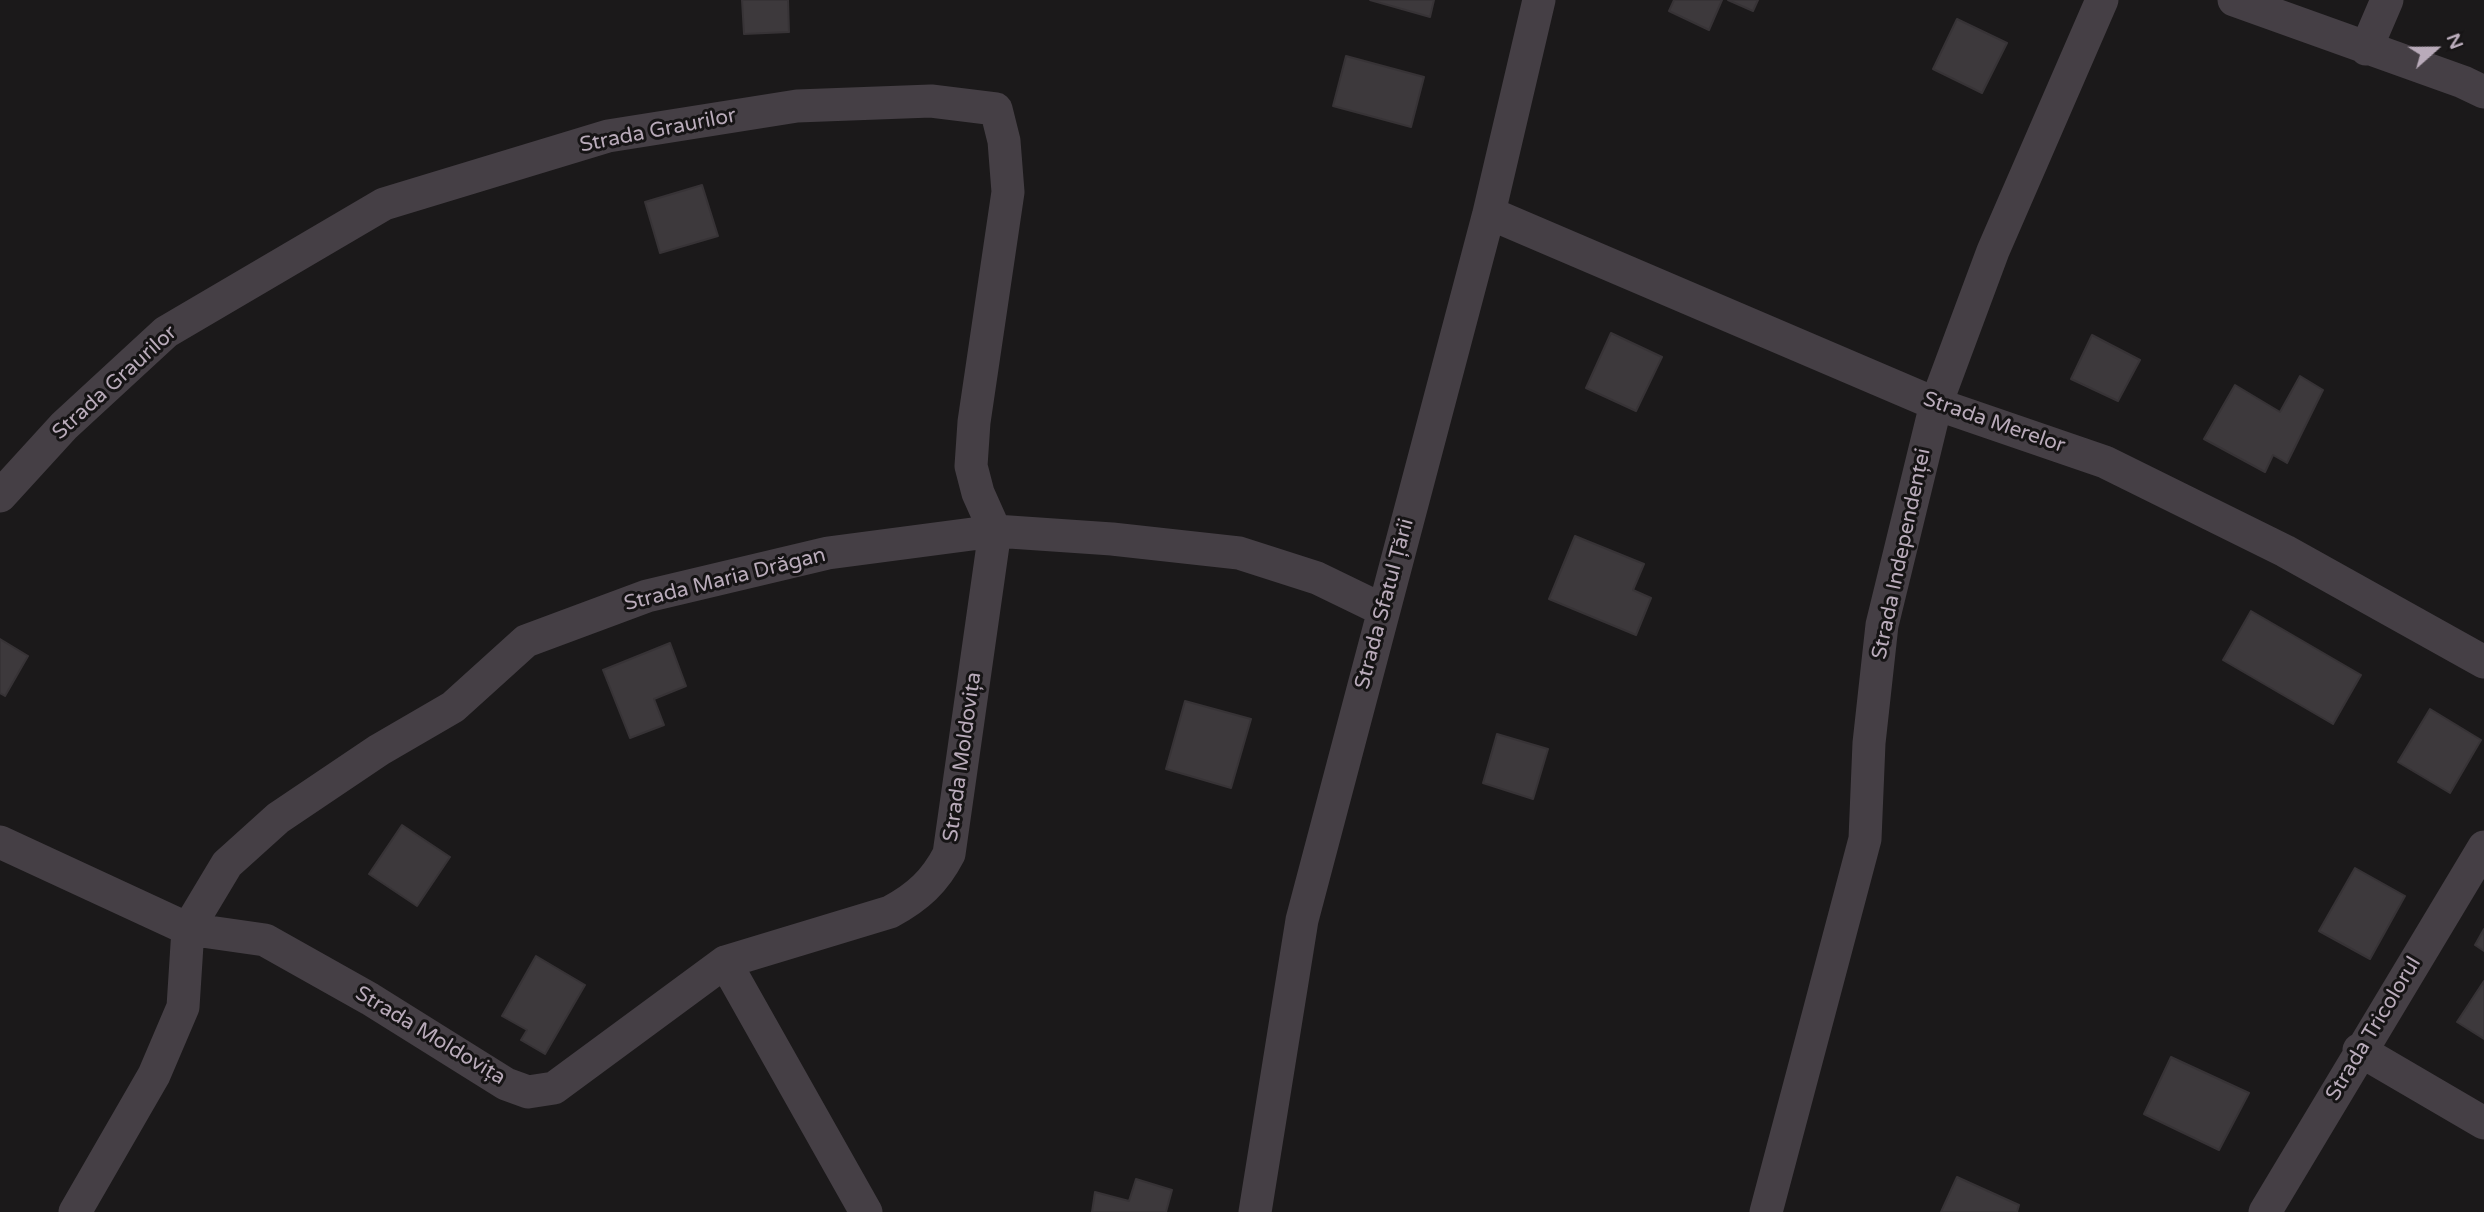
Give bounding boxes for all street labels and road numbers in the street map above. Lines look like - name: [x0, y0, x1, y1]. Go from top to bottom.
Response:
- street label: Strada Graurilor: [578, 103, 738, 159]
- street label: Strada Graurilor: [48, 321, 182, 445]
- street label: Strada Merelor: [1920, 387, 2068, 459]
- street label: Strada Independenței: [1867, 446, 1937, 662]
- street label: Strada Sfatul Țării: [1350, 516, 1420, 692]
- street label: Strada Maria Drăgan: [622, 543, 828, 617]
- street label: Strada Moldovița: [939, 671, 987, 843]
- street label: Strada Tricolorul: [2321, 952, 2427, 1106]
- street label: Strada Moldovița: [350, 981, 510, 1091]

